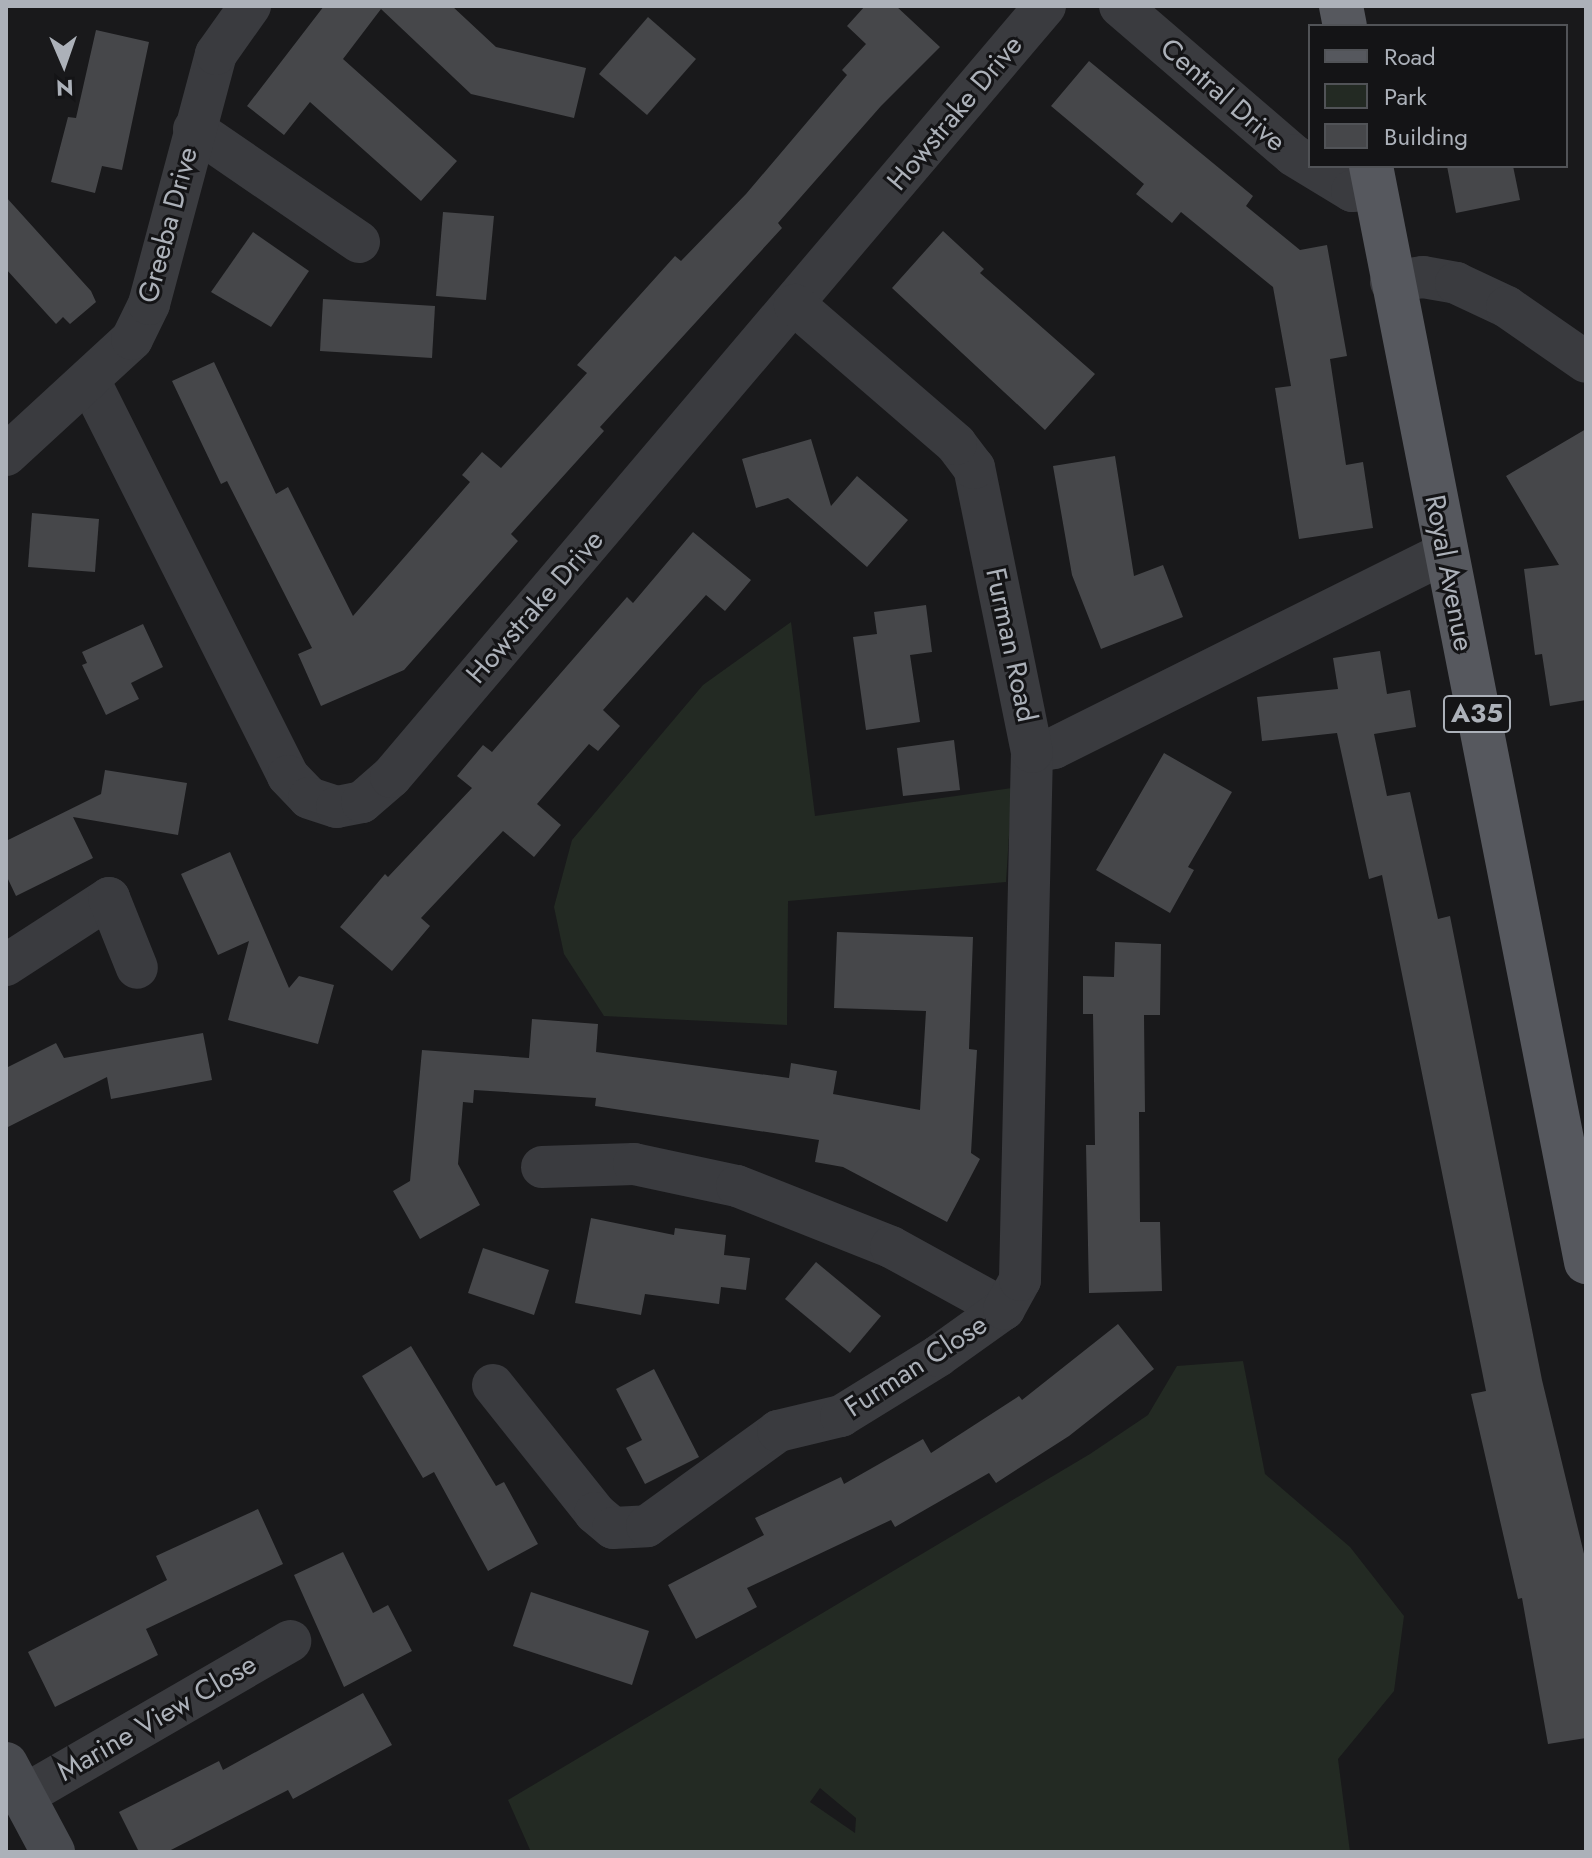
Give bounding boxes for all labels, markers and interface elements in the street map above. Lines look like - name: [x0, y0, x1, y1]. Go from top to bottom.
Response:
- north arrow: [24, 24, 104, 104]
- legend: [1308, 24, 1568, 168]
- street label: Howstrake Drive: [880, 29, 1030, 197]
- street label: Central Drive: [1153, 31, 1293, 159]
- text: Road: [1384, 39, 1436, 74]
- text: N: [56, 72, 74, 104]
- text: Park: [1384, 79, 1427, 114]
- text: Building: [1384, 119, 1468, 154]
- street label: Greeba Drive: [131, 143, 205, 307]
- street label: Royal Avenue: [1417, 492, 1481, 654]
- street label: Howstrake Drive: [459, 524, 611, 690]
- street label: Furman Road: [978, 565, 1044, 725]
- road number: A35: [1441, 692, 1513, 736]
- street label: Furman Close: [839, 1308, 993, 1424]
- street label: Marine View Close: [51, 1647, 263, 1789]

